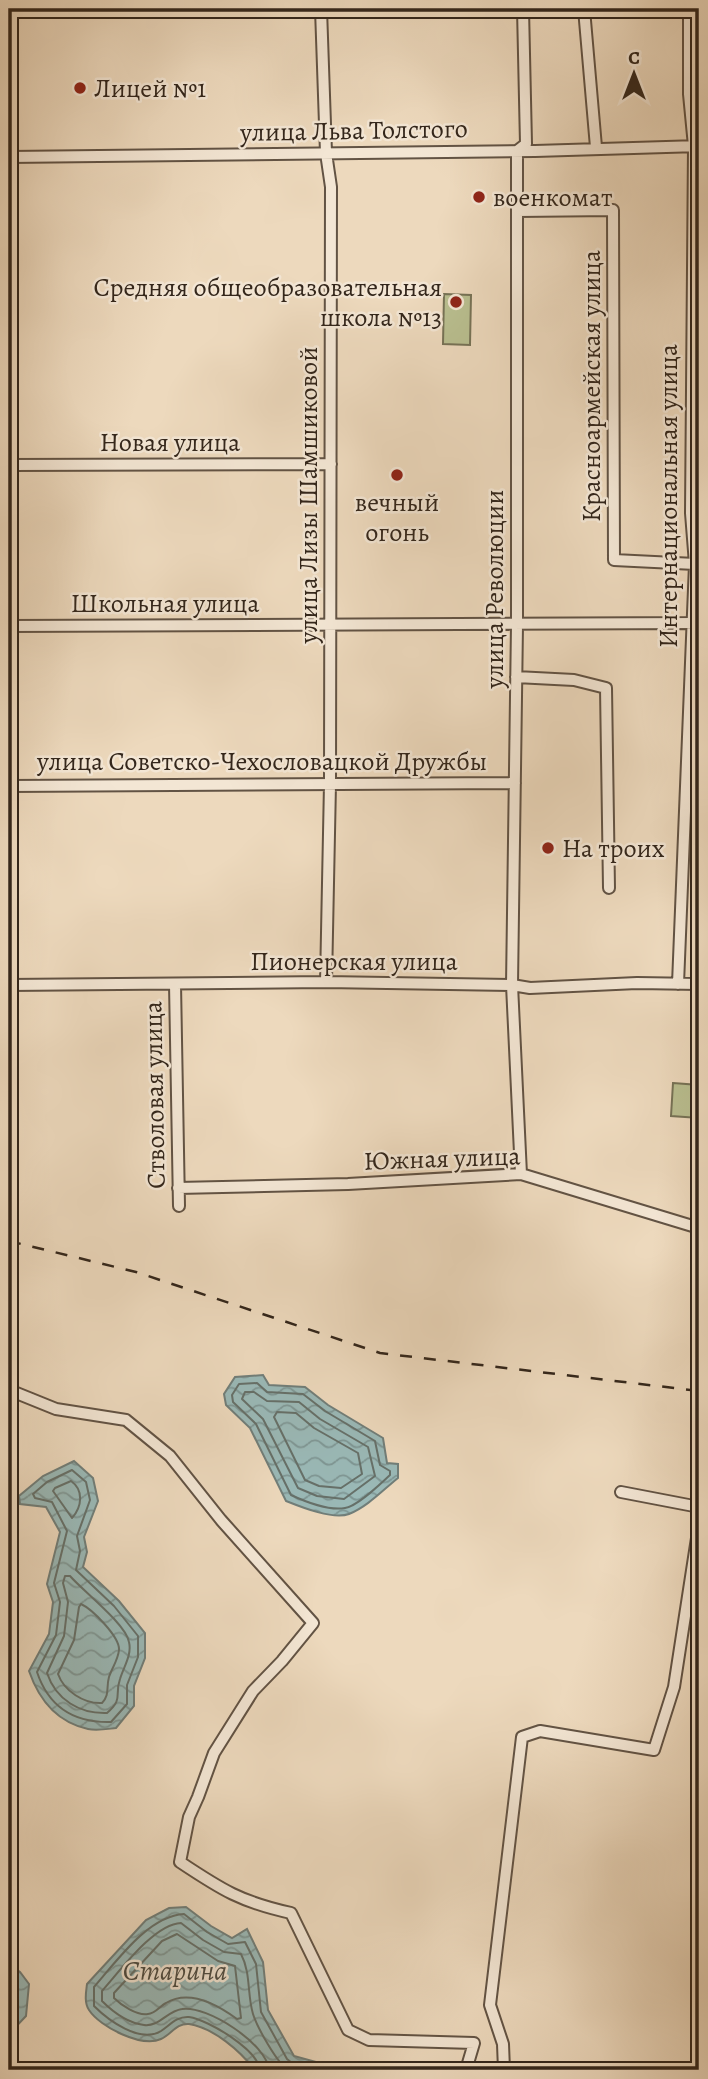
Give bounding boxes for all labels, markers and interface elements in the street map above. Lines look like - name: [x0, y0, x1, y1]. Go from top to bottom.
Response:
- north arrow: [600, 38, 670, 108]
- text: С: [628, 45, 640, 71]
- place label: Лицей №1: [94, 71, 206, 106]
- marker: Лицей №1: [72, 80, 88, 96]
- street label: улица Льва Толстого: [239, 111, 468, 150]
- place label: военкомат: [493, 180, 613, 215]
- marker: военкомат: [471, 189, 487, 205]
- street label: Красноармейская улица: [574, 250, 609, 522]
- place label: Средняя общеобразовательная школа №13: [94, 270, 442, 335]
- marker: Средняя общеобразовательная школа №13: [448, 294, 464, 310]
- street label: Интернациональная улица: [651, 344, 686, 648]
- street label: улица Лизы Шамшиковой: [291, 346, 326, 645]
- street label: Новая улица: [100, 425, 240, 460]
- marker: вечный огонь: [389, 467, 405, 483]
- place label: вечный огонь: [355, 485, 439, 550]
- street label: улица Революции: [477, 490, 512, 689]
- street label: Школьная улица: [70, 586, 260, 621]
- street label: улица Советско-Чехословацкой Дружбы: [36, 744, 487, 779]
- place label: На троих: [562, 831, 665, 866]
- marker: На троих: [540, 840, 556, 856]
- street label: Пионерская улица: [250, 944, 458, 979]
- street label: Стволовая улица: [135, 1001, 174, 1189]
- street label: Южная улица: [363, 1138, 521, 1179]
- water label: Cтарина: [123, 1952, 227, 1990]

